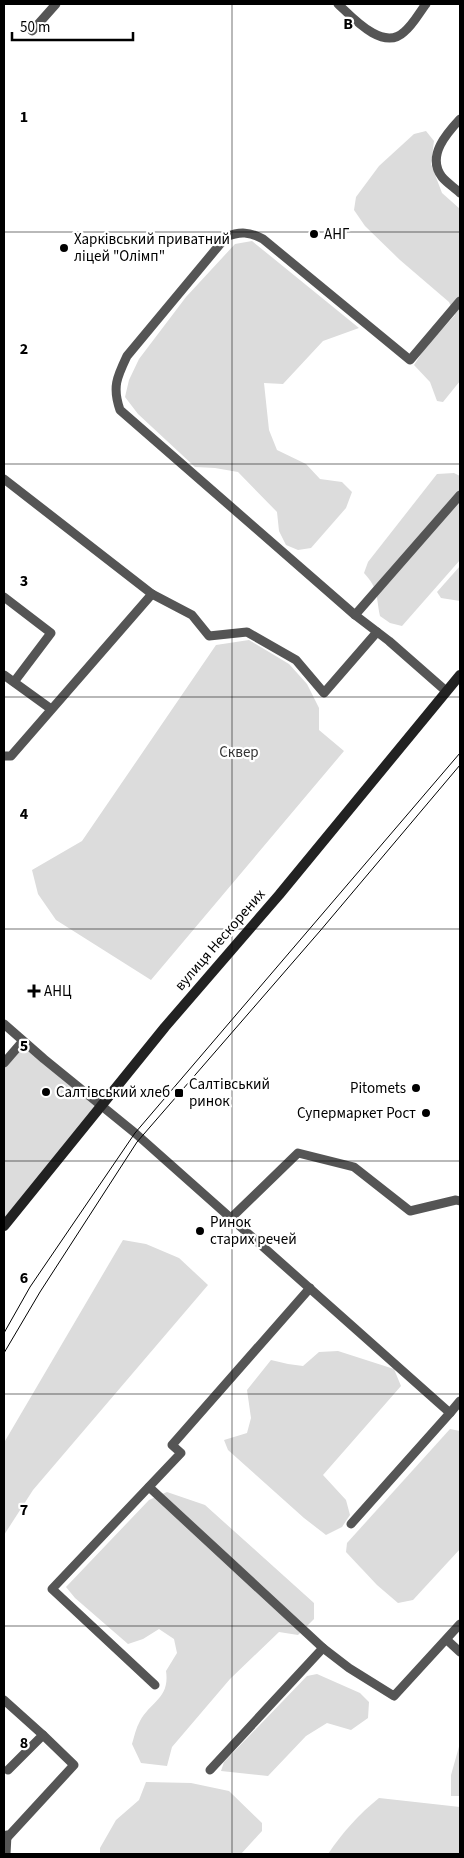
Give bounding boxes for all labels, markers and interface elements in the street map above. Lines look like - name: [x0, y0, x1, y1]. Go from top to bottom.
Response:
- scale bar: [12, 10, 134, 42]
- text: B: [343, 13, 353, 35]
- text: 50 m: [20, 17, 50, 38]
- text: 1: [20, 106, 28, 128]
- place label: АНГ: [324, 224, 350, 245]
- marker: АНГ: [308, 228, 320, 240]
- place label: Харківський приватний ліцей "Олімп": [74, 229, 230, 267]
- marker: Харківський приватний ліцей "Олімп": [58, 242, 70, 254]
- text: 2: [20, 338, 28, 360]
- text: 3: [20, 570, 28, 592]
- park label: Сквер: [219, 742, 259, 763]
- text: 4: [20, 803, 29, 825]
- street label: вулиця Нескорених: [170, 884, 270, 995]
- place label: АНЦ: [44, 981, 72, 1002]
- marker: АНЦ: [28, 985, 40, 997]
- text: 5: [20, 1035, 28, 1057]
- place label: Салтівський ринок: [189, 1074, 270, 1112]
- place label: Pitomets: [350, 1078, 406, 1099]
- place label: Салтівський хлеб: [56, 1082, 170, 1103]
- marker: Pitomets: [410, 1082, 422, 1094]
- marker: Салтівський хлеб: [40, 1086, 52, 1098]
- marker: Салтівський ринок: [173, 1087, 185, 1099]
- place label: Супермаркет Рост: [297, 1103, 416, 1124]
- marker: Супермаркет Рост: [420, 1107, 432, 1119]
- place label: Ринок старих речей: [210, 1212, 297, 1250]
- marker: Ринок старих речей: [194, 1225, 206, 1237]
- text: 6: [20, 1267, 28, 1289]
- text: 7: [20, 1499, 28, 1521]
- text: 8: [20, 1732, 28, 1754]

